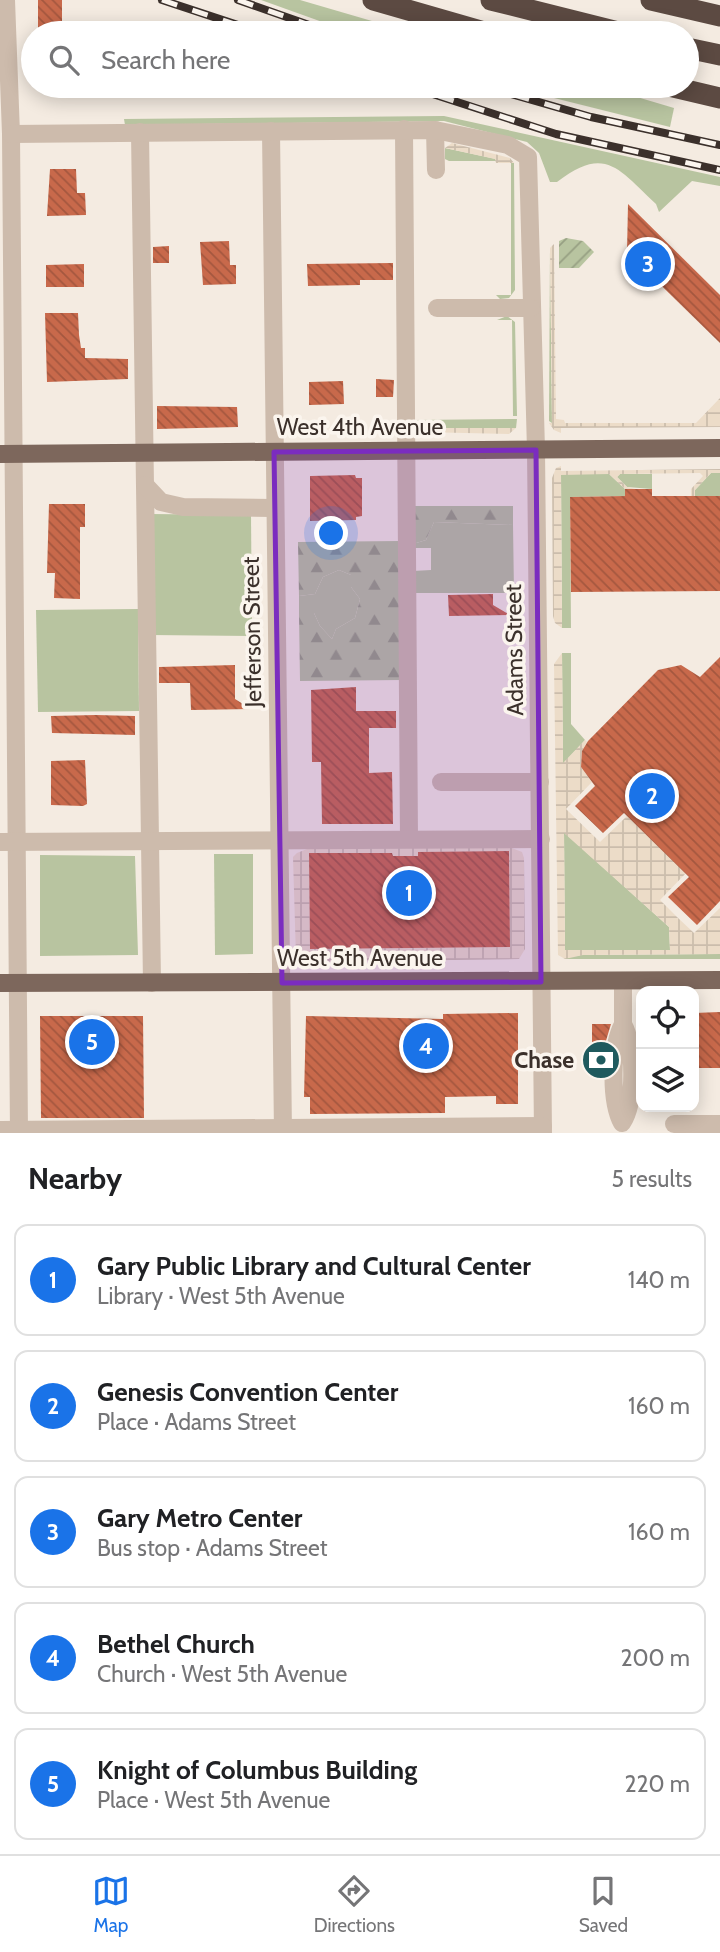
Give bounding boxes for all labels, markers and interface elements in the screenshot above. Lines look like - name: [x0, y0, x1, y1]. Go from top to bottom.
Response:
- search box: [21, 21, 699, 98]
- icon: search: [45, 41, 83, 79]
- text: Search here: [101, 44, 230, 76]
- pin: 3: [625, 238, 671, 290]
- street label: West 4th Avenue: [277, 413, 444, 441]
- your location: [314, 516, 348, 550]
- street label: Jefferson Street: [237, 556, 267, 709]
- street label: Adams Street: [499, 584, 529, 716]
- pin: 2: [629, 770, 675, 822]
- pin: 1: [386, 867, 432, 919]
- street label: West 5th Avenue: [277, 944, 443, 972]
- map controls: [636, 986, 699, 1112]
- button: locate: [636, 986, 699, 1049]
- pin: 5: [69, 1016, 115, 1068]
- pin: 4: [403, 1020, 449, 1072]
- bank icon: Chase: [580, 1039, 622, 1081]
- place label: Chase: [514, 1046, 574, 1074]
- button: layers: [636, 1049, 699, 1112]
- text: Nearby: [28, 1160, 122, 1197]
- text: 5 results: [611, 1165, 692, 1193]
- text: Gary Public Library and Cultural Center: [97, 1250, 531, 1282]
- text: 1: [49, 1266, 57, 1294]
- text: 140 m: [628, 1266, 690, 1294]
- text: Library · West 5th Avenue: [97, 1282, 345, 1310]
- text: Genesis Convention Center: [97, 1376, 398, 1408]
- text: 2: [47, 1392, 59, 1420]
- text: 160 m: [628, 1392, 690, 1420]
- text: Place · Adams Street: [97, 1408, 296, 1436]
- text: Gary Metro Center: [97, 1502, 302, 1534]
- text: 3: [47, 1518, 59, 1546]
- text: 160 m: [628, 1518, 690, 1546]
- text: Bus stop · Adams Street: [97, 1534, 328, 1562]
- text: Bethel Church: [97, 1628, 255, 1660]
- text: 4: [46, 1644, 60, 1672]
- text: 200 m: [620, 1644, 690, 1672]
- text: Church · West 5th Avenue: [97, 1660, 347, 1688]
- text: Knight of Columbus Building: [97, 1754, 417, 1786]
- text: 5: [47, 1770, 59, 1798]
- text: 220 m: [624, 1770, 690, 1798]
- text: Place · West 5th Avenue: [97, 1786, 330, 1814]
- tab: Map: [92, 1872, 130, 1937]
- tab: Directions: [314, 1872, 395, 1937]
- tab: Saved: [579, 1872, 628, 1937]

